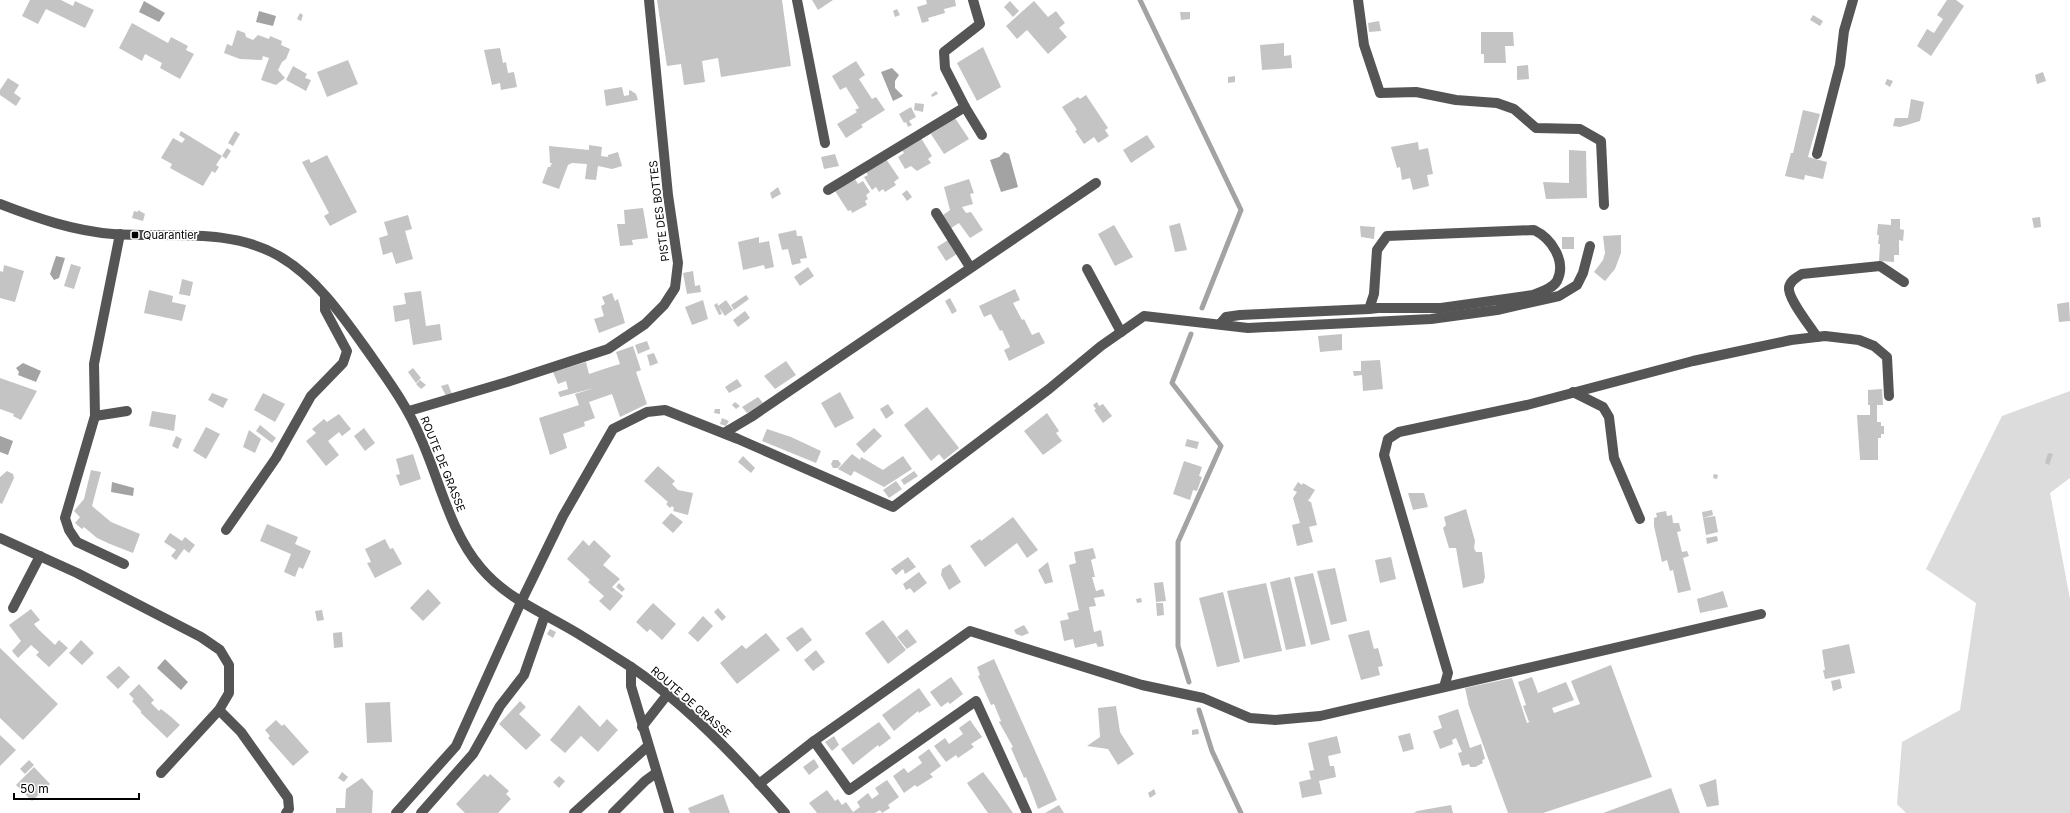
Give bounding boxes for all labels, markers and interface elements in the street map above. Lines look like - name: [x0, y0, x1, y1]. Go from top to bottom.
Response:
- street label: PISTE DES BOTTES: [646, 160, 672, 262]
- place label: Quarantier: [143, 228, 198, 242]
- marker: Quarantier: [130, 230, 140, 240]
- street label: ROUTE DE GRASSE: [417, 414, 469, 514]
- street label: ROUTE DE GRASSE: [648, 663, 734, 741]
- scale bar: [14, 775, 139, 801]
- text: 50 m: [20, 781, 49, 796]

